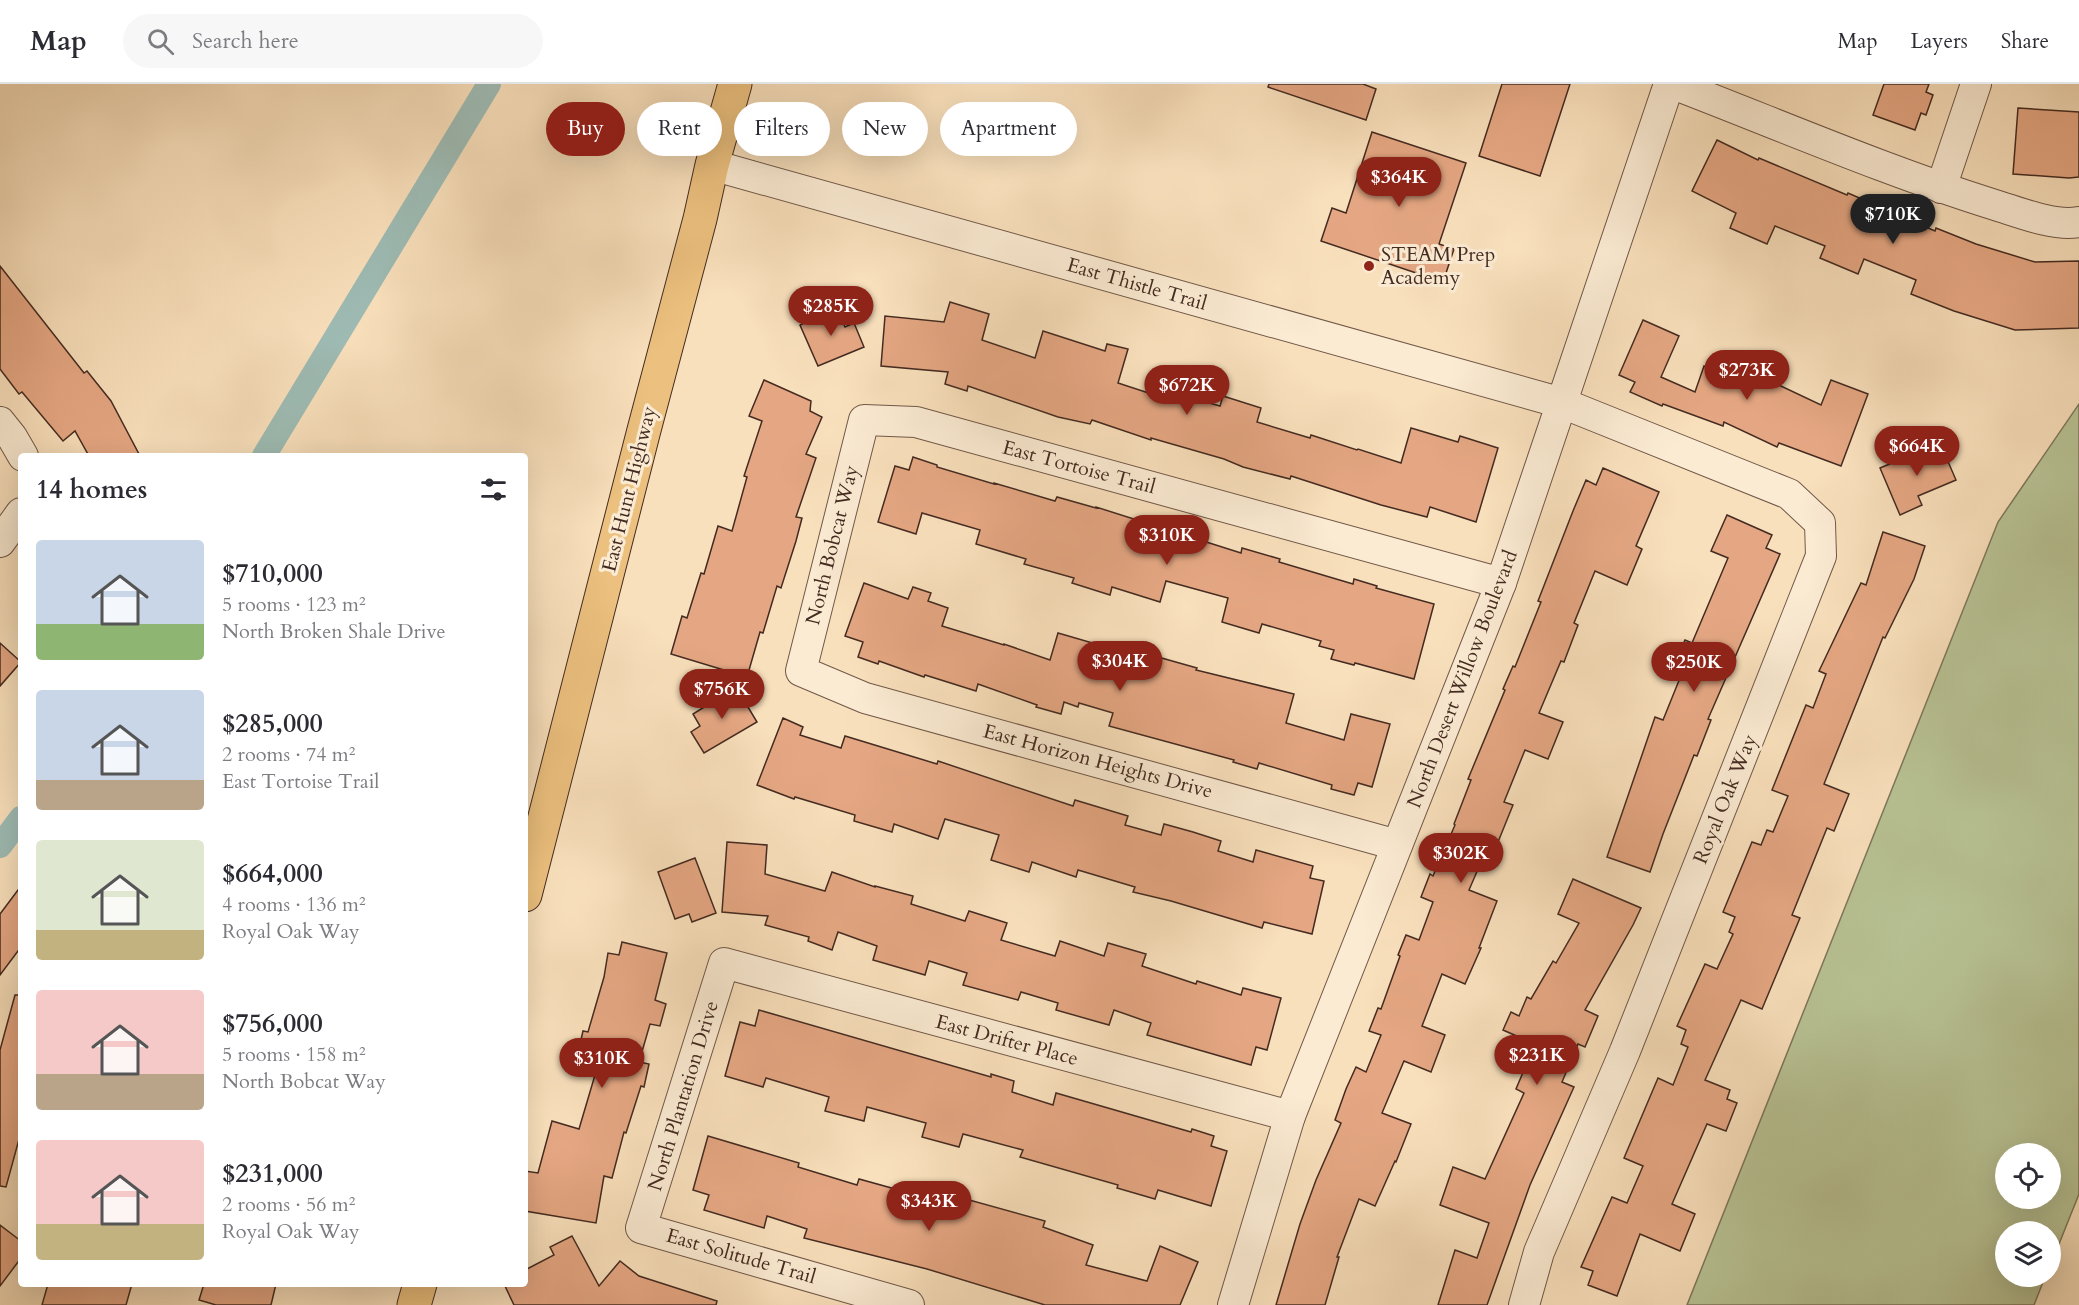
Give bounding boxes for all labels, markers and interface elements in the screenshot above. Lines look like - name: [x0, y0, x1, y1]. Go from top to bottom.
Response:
- search box: [123, 14, 543, 68]
- text: Map: [30, 22, 87, 60]
- icon: search: [144, 25, 177, 58]
- text: Search here: [192, 26, 299, 56]
- text: Map: [1838, 27, 1878, 56]
- text: Layers: [1911, 27, 1968, 56]
- text: Share: [2001, 27, 2049, 56]
- chip: Buy: [546, 102, 625, 156]
- chip: Rent: [637, 102, 722, 156]
- chip: Filters: [734, 102, 830, 156]
- chip: New: [842, 102, 928, 156]
- chip: Apartment: [940, 102, 1077, 156]
- pin: $364K: [1357, 157, 1441, 208]
- text: $364K: [1370, 163, 1428, 190]
- pin: $710K: [1851, 194, 1935, 245]
- text: $710K: [1864, 200, 1922, 227]
- place label: STEAM Prep Academy: [1381, 241, 1495, 291]
- street label: East Thistle Trail: [1064, 251, 1210, 317]
- marker: STEAM Prep Academy: [1362, 259, 1376, 273]
- pin: $285K: [789, 286, 873, 337]
- text: $285K: [802, 292, 860, 319]
- pin: $273K: [1705, 350, 1789, 401]
- text: $273K: [1718, 356, 1776, 383]
- pin: $672K: [1145, 365, 1229, 416]
- text: $672K: [1158, 371, 1216, 398]
- street label: East Hunt Highway: [595, 403, 663, 575]
- pin: $664K: [1875, 426, 1959, 477]
- text: $664K: [1888, 432, 1946, 459]
- street label: East Tortoise Trail: [1000, 434, 1158, 500]
- street label: North Bobcat Way: [799, 462, 865, 628]
- text: 14 homes: [36, 472, 147, 507]
- icon: filters: [477, 473, 510, 506]
- pin: $310K: [1125, 515, 1209, 566]
- text: $310K: [1138, 521, 1196, 548]
- street label: North Desert Willow Boulevard: [1400, 546, 1524, 812]
- text: $710,000: [222, 556, 323, 591]
- icon: home: [84, 564, 156, 636]
- text: 5 rooms · 123 m²: [222, 591, 366, 618]
- text: North Broken Shale Drive: [222, 618, 446, 645]
- pin: $304K: [1078, 641, 1162, 692]
- pin: $250K: [1652, 642, 1736, 693]
- text: $304K: [1091, 647, 1149, 674]
- text: $250K: [1665, 648, 1723, 675]
- pin: $756K: [680, 669, 764, 720]
- text: $756K: [693, 675, 751, 702]
- text: $285,000: [222, 706, 323, 741]
- icon: home: [84, 714, 156, 786]
- street label: East Horizon Heights Drive: [980, 717, 1216, 805]
- street label: Royal Oak Way: [1687, 730, 1763, 868]
- text: 2 rooms · 74 m²: [222, 741, 355, 768]
- text: East Tortoise Trail: [222, 768, 379, 795]
- pin: $302K: [1419, 833, 1503, 884]
- text: $302K: [1432, 839, 1490, 866]
- text: $664,000: [222, 856, 323, 891]
- icon: home: [84, 864, 156, 936]
- text: 4 rooms · 136 m²: [222, 891, 366, 918]
- text: Royal Oak Way: [222, 918, 360, 945]
- street label: North Plantation Drive: [641, 998, 725, 1194]
- text: $756,000: [222, 1006, 323, 1041]
- street label: East Drifter Place: [933, 1008, 1081, 1072]
- icon: home: [84, 1014, 156, 1086]
- pin: $231K: [1495, 1035, 1579, 1086]
- pin: $310K: [560, 1038, 644, 1089]
- text: 5 rooms · 158 m²: [222, 1041, 366, 1068]
- text: $231K: [1508, 1041, 1566, 1068]
- text: $310K: [573, 1044, 631, 1071]
- text: North Bobcat Way: [222, 1068, 386, 1095]
- map controls: [1995, 1143, 2061, 1287]
- button: locate: [1995, 1143, 2061, 1209]
- text: $231,000: [222, 1156, 323, 1191]
- icon: home: [84, 1164, 156, 1236]
- pin: $343K: [887, 1181, 971, 1232]
- text: $343K: [900, 1187, 958, 1214]
- text: 2 rooms · 56 m²: [222, 1191, 355, 1218]
- text: Royal Oak Way: [222, 1218, 360, 1245]
- button: layers: [1995, 1221, 2061, 1287]
- street label: East Solitude Trail: [663, 1222, 819, 1290]

